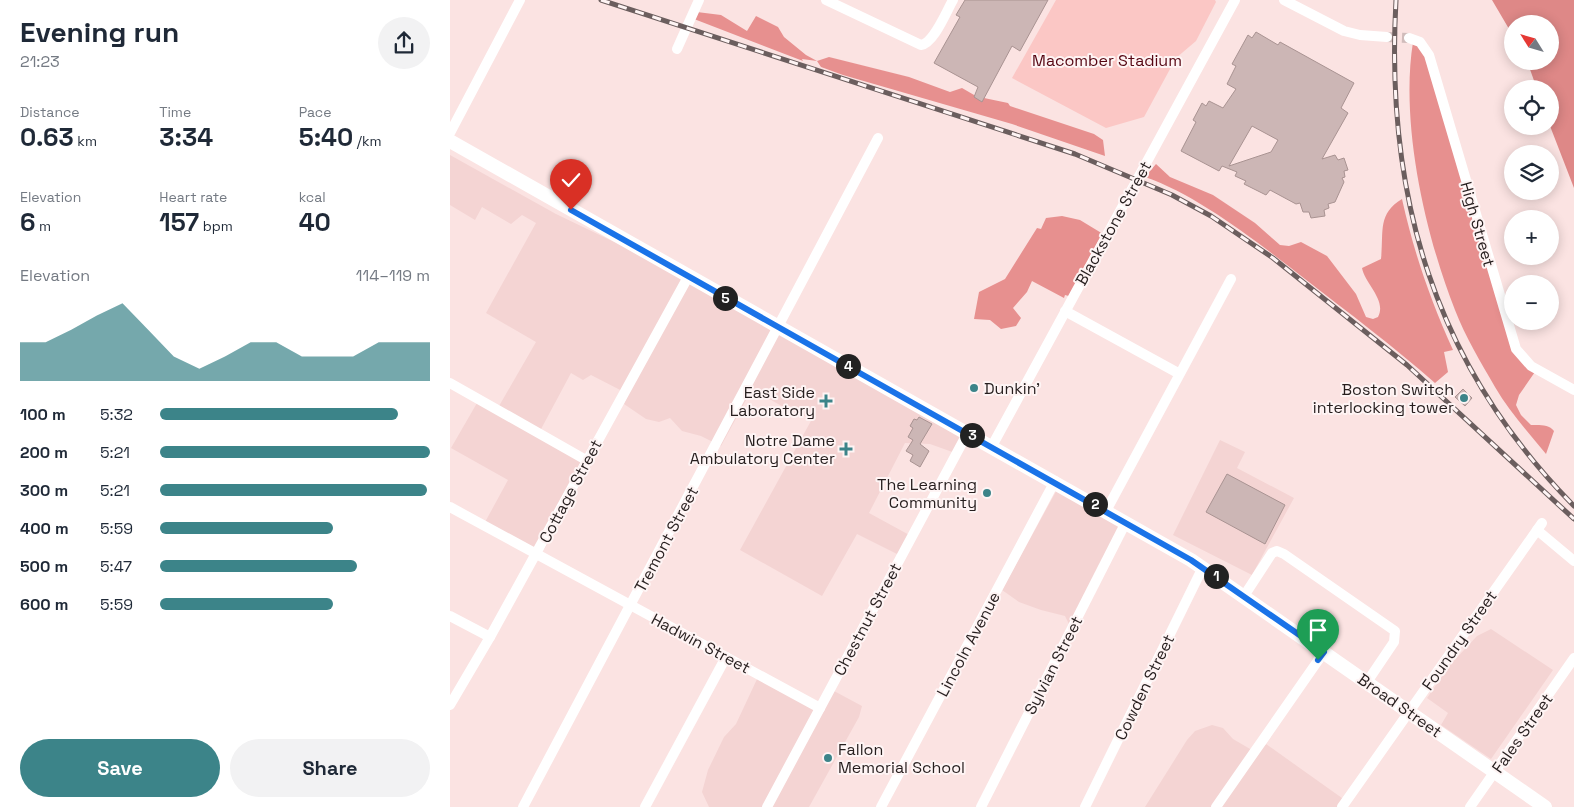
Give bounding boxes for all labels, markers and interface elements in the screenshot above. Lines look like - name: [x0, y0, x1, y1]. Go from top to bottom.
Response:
- text: Evening run: [20, 14, 179, 50]
- north arrow: [1504, 15, 1559, 70]
- map controls: [1504, 15, 1559, 330]
- button: share: [378, 17, 430, 69]
- park label: Macomber Stadium: [1032, 50, 1182, 71]
- text: 21:23: [20, 51, 60, 72]
- button: locate: [1504, 80, 1559, 135]
- text: Distance: [20, 103, 80, 121]
- text: Time: [159, 103, 191, 121]
- text: Pace: [299, 103, 331, 121]
- text: 0.63: [20, 121, 74, 153]
- text: 3:34: [159, 121, 213, 153]
- text: 5:40: [299, 121, 353, 153]
- text: km: [74, 132, 97, 150]
- text: /km: [353, 132, 382, 150]
- button: layers: [1504, 145, 1559, 200]
- street label: Blackstone Street: [1071, 157, 1156, 289]
- pin: [550, 159, 592, 210]
- icon: check: [557, 166, 585, 194]
- street label: High Street: [1455, 179, 1500, 269]
- text: Elevation: [20, 188, 81, 206]
- text: Heart rate: [159, 188, 227, 206]
- text: kcal: [299, 188, 326, 206]
- text: 6: [20, 206, 35, 238]
- text: 157: [159, 206, 199, 238]
- text: 40: [299, 206, 331, 238]
- button: +: [1504, 210, 1559, 265]
- text: m: [35, 217, 51, 235]
- text: bpm: [199, 217, 233, 235]
- text: Elevation: [20, 265, 90, 286]
- text: 114–119 m: [356, 265, 430, 286]
- button: −: [1504, 275, 1559, 330]
- pin: 5: [712, 286, 738, 310]
- text: 5: [721, 289, 730, 307]
- pin: 4: [836, 354, 860, 378]
- text: 4: [844, 357, 853, 375]
- place label: Dunkin': [984, 378, 1040, 399]
- place label: Boston Switch interlocking tower: [1313, 379, 1454, 418]
- place label: East Side Laboratory: [730, 382, 815, 421]
- marker: Dunkin': [968, 382, 980, 394]
- marker: Boston Switch interlocking tower: [1458, 392, 1470, 404]
- marker: East Side Laboratory: [819, 394, 833, 408]
- text: 100 m: [20, 404, 66, 425]
- text: 5:32: [100, 404, 133, 425]
- pin: 3: [960, 422, 984, 448]
- text: 3: [968, 426, 977, 444]
- place label: Notre Dame Ambulatory Center: [690, 430, 835, 469]
- street label: Cottage Street: [534, 436, 607, 547]
- text: 200 m: [20, 442, 68, 463]
- text: 5:21: [100, 442, 130, 463]
- marker: Notre Dame Ambulatory Center: [839, 442, 853, 456]
- place label: The Learning Community: [877, 474, 977, 513]
- text: 300 m: [20, 480, 68, 501]
- text: 5:21: [100, 480, 130, 501]
- street label: Tremont Street: [630, 483, 703, 596]
- marker: The Learning Community: [981, 487, 993, 499]
- pin: 2: [1082, 492, 1108, 516]
- text: 2: [1091, 495, 1100, 513]
- text: 400 m: [20, 518, 69, 539]
- text: 5:59: [100, 518, 133, 539]
- text: 500 m: [20, 556, 68, 577]
- text: 5:47: [100, 556, 132, 577]
- street label: Chestnut Street: [829, 559, 906, 679]
- pin: 1: [1204, 564, 1228, 588]
- text: 1: [1213, 567, 1220, 585]
- street label: Foundry Street: [1417, 586, 1502, 694]
- street label: Lincoln Avenue: [932, 588, 1005, 700]
- text: 600 m: [20, 594, 68, 615]
- text: 5:59: [100, 594, 133, 615]
- street label: Hadwin Street: [648, 609, 754, 678]
- pin: [1297, 609, 1339, 660]
- street label: Sylvian Street: [1020, 612, 1087, 718]
- icon: arrive: [1304, 616, 1332, 644]
- street label: Cowden Street: [1110, 631, 1179, 744]
- street label: Broad Street: [1353, 669, 1446, 742]
- street label: Fales Street: [1487, 689, 1558, 777]
- button: Save: [20, 739, 220, 797]
- button: Share: [230, 739, 430, 797]
- place label: Fallon Memorial School: [838, 739, 965, 778]
- marker: Fallon Memorial School: [822, 752, 834, 764]

